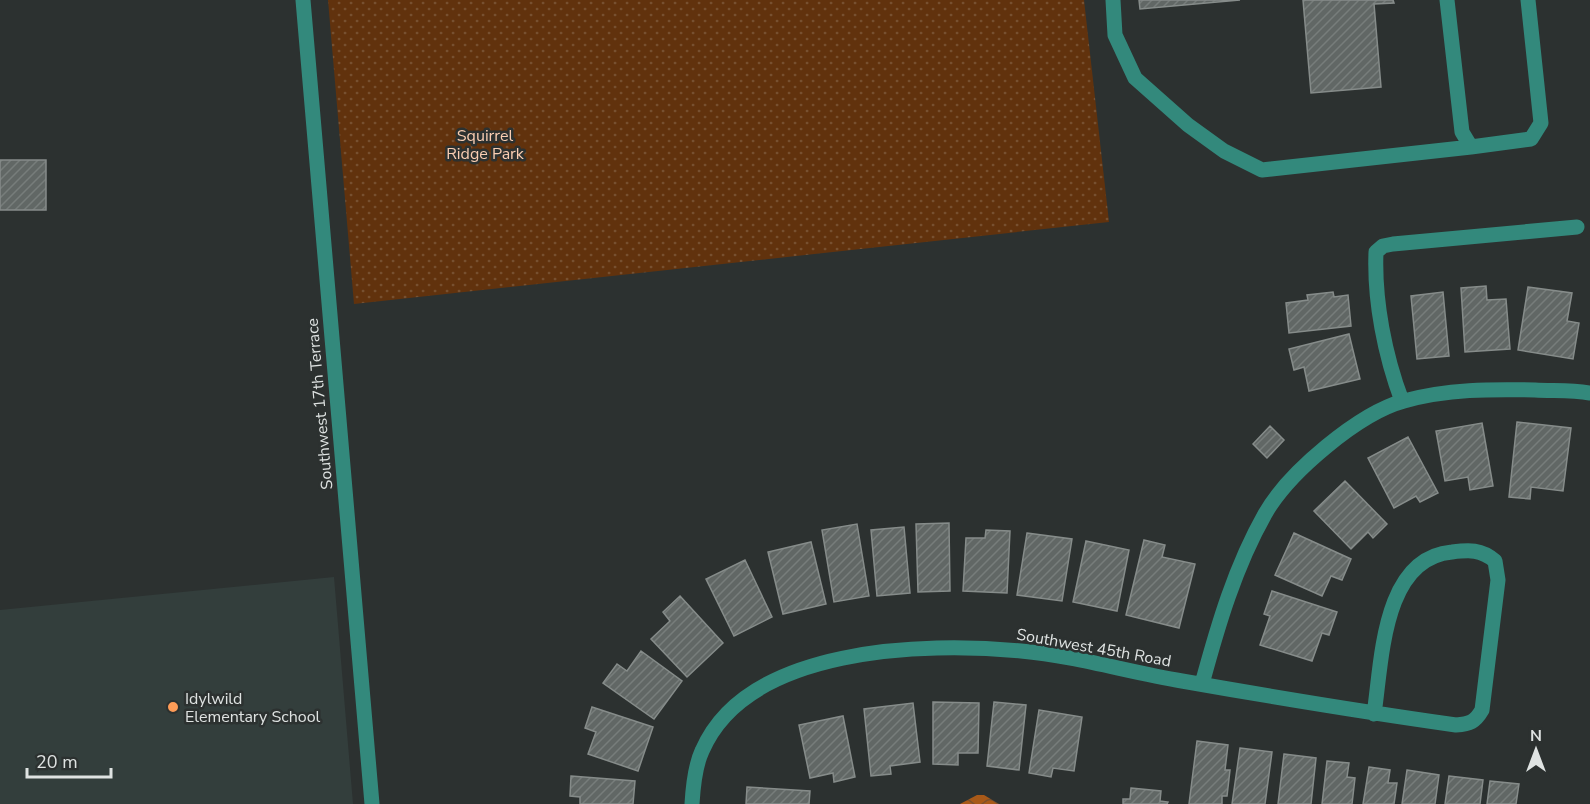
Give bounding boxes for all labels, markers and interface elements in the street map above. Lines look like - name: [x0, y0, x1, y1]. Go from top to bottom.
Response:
- park label: Squirrel Ridge Park: [446, 125, 525, 165]
- street label: Southwest 17th Terrace: [302, 317, 338, 491]
- street label: Southwest 45th Road: [1015, 624, 1173, 672]
- place label: Idylwild Elementary School: [185, 688, 321, 728]
- marker: Idylwild Elementary School: [166, 700, 180, 714]
- north arrow: [1506, 720, 1566, 780]
- text: N: [1530, 725, 1542, 747]
- scale bar: [27, 741, 111, 779]
- text: 20 m: [36, 750, 78, 774]

